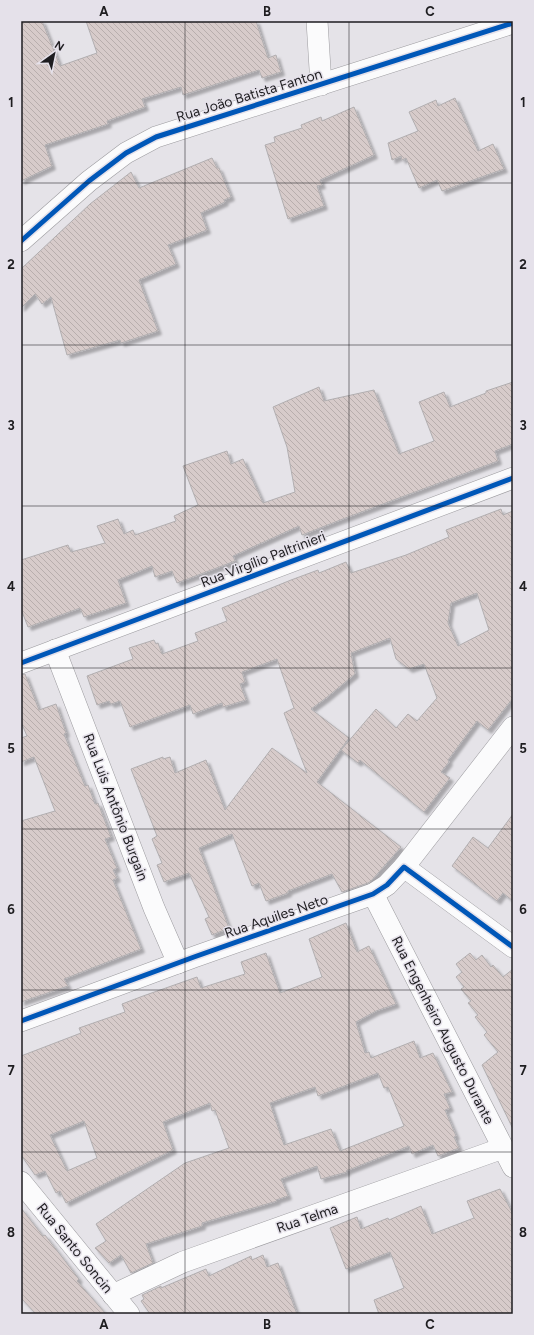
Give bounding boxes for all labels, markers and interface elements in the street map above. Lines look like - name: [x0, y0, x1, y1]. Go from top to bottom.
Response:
- text: A: [99, 4, 109, 19]
- text: B: [263, 4, 271, 19]
- text: C: [425, 4, 435, 19]
- north arrow: [34, 34, 74, 74]
- text: N: [52, 38, 66, 54]
- street label: Rua João Batista Fanton: [174, 65, 324, 126]
- text: 1: [8, 95, 14, 110]
- text: 1: [520, 95, 526, 110]
- text: 2: [7, 257, 15, 272]
- text: 2: [519, 257, 527, 272]
- text: 3: [7, 418, 15, 433]
- text: 3: [519, 418, 527, 433]
- street label: Rua Virgílio Paltrinieri: [198, 528, 328, 591]
- text: 4: [7, 579, 15, 594]
- text: 4: [519, 579, 527, 594]
- street label: Rua Luis Antônio Burgain: [80, 731, 152, 883]
- text: 5: [7, 741, 15, 756]
- text: 5: [519, 741, 527, 756]
- street label: Rua Aquiles Neto: [222, 891, 330, 942]
- text: 6: [7, 902, 15, 917]
- text: 6: [519, 902, 527, 917]
- street label: Rua Engenheiro Augusto Durante: [388, 933, 498, 1127]
- text: 7: [7, 1063, 15, 1078]
- text: 7: [519, 1063, 527, 1078]
- street label: Rua Santo Soncin: [33, 1200, 116, 1297]
- street label: Rua Telma: [274, 1200, 340, 1237]
- text: 8: [7, 1225, 15, 1240]
- text: 8: [519, 1225, 527, 1240]
- text: A: [99, 1317, 109, 1332]
- text: B: [263, 1317, 271, 1332]
- text: C: [425, 1317, 435, 1332]

